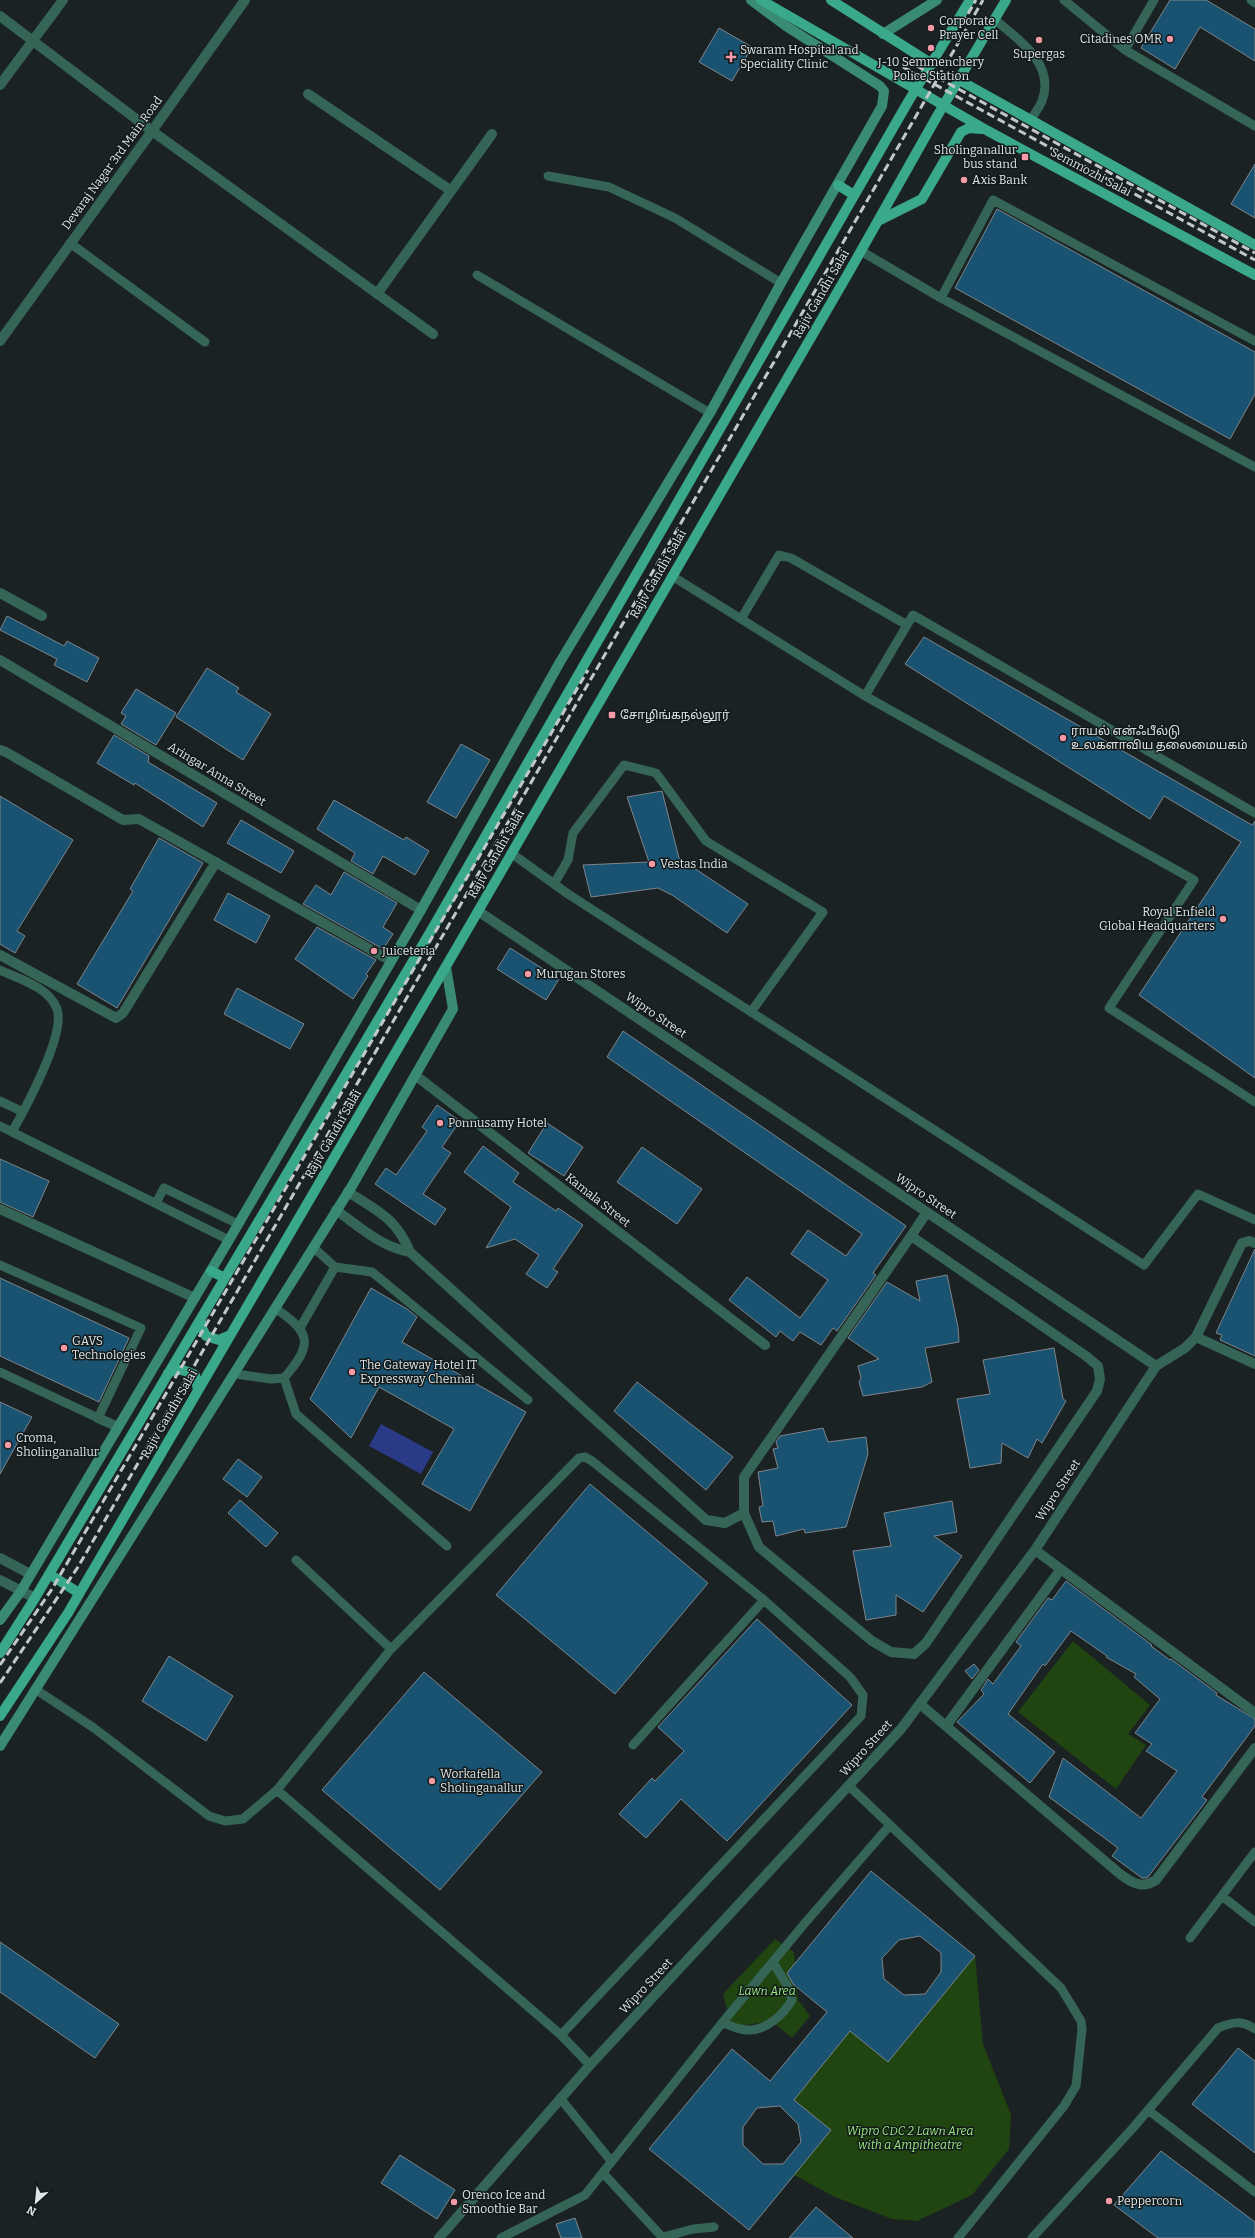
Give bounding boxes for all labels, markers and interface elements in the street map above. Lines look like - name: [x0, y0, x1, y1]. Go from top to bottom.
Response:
- place label: Corporate Prayer Cell: [939, 14, 999, 42]
- marker: Corporate Prayer Cell: [926, 23, 936, 33]
- place label: Citadines OMR: [1080, 32, 1162, 46]
- marker: Citadines OMR: [1165, 34, 1175, 44]
- marker: Supergas: [1034, 35, 1044, 45]
- place label: Swaram Hospital and Speciality Clinic: [740, 43, 859, 71]
- marker: J-10 Semmenchery Police Station: [926, 43, 936, 53]
- place label: Supergas: [1013, 47, 1065, 61]
- marker: Swaram Hospital and Speciality Clinic: [725, 51, 737, 63]
- place label: J-10 Semmenchery Police Station: [877, 55, 985, 83]
- street label: Devaraj Nagar 3rd Main Road: [59, 94, 165, 232]
- place label: Sholinganallur bus stand: [934, 143, 1018, 171]
- street label: Semmozhi Salai: [1048, 145, 1134, 199]
- marker: Sholinganallur bus stand: [1020, 152, 1030, 162]
- place label: Axis Bank: [972, 173, 1027, 187]
- marker: Axis Bank: [959, 175, 969, 185]
- street label: Rajiv Gandhi Salai: [790, 247, 852, 341]
- street label: Rajiv Gandhi Salai: [627, 527, 689, 621]
- place label: சோழிங்கநல்லூர்: [620, 708, 730, 723]
- marker: சோழிங்கநல்லூர்: [607, 710, 617, 720]
- place label: ராயல் என்ஃபீல்டு உலகளாவிய தலைமையகம்: [1071, 724, 1248, 753]
- marker: ராயல் என்ஃபீல்டு உலகளாவிய தலைமையகம்: [1058, 733, 1068, 743]
- street label: Aringar Anna Street: [166, 739, 269, 809]
- street label: Rajiv Gandhi Salai: [465, 807, 527, 901]
- place label: Vestas India: [660, 857, 728, 871]
- marker: Vestas India: [647, 859, 657, 869]
- place label: Royal Enfield Global Headquarters: [1099, 905, 1215, 933]
- marker: Royal Enfield Global Headquarters: [1218, 914, 1228, 924]
- place label: Juiceteria: [381, 944, 436, 958]
- marker: Juiceteria: [369, 946, 379, 956]
- place label: Murugan Stores: [536, 967, 626, 981]
- marker: Murugan Stores: [523, 969, 533, 979]
- street label: Wipro Street: [623, 989, 690, 1041]
- street label: Rajiv Gandhi Salai: [302, 1087, 364, 1181]
- place label: Ponnusamy Hotel: [448, 1116, 548, 1130]
- marker: Ponnusamy Hotel: [435, 1118, 445, 1128]
- street label: Kamala Street: [563, 1170, 634, 1230]
- street label: Wipro Street: [893, 1170, 960, 1222]
- place label: GAVS Technologies: [72, 1334, 146, 1362]
- marker: GAVS Technologies: [59, 1343, 69, 1353]
- place label: The Gateway Hotel IT Expressway Chennai: [360, 1358, 477, 1386]
- street label: Rajiv Gandhi Salai: [138, 1367, 200, 1461]
- marker: The Gateway Hotel IT Expressway Chennai: [347, 1367, 357, 1377]
- place label: Croma, Sholinganallur: [16, 1431, 100, 1459]
- marker: Croma, Sholinganallur: [3, 1440, 13, 1450]
- street label: Wipro Street: [1033, 1456, 1083, 1523]
- street label: Wipro Street: [837, 1717, 895, 1779]
- place label: Workafella Sholinganallur: [440, 1767, 524, 1795]
- marker: Workafella Sholinganallur: [427, 1776, 437, 1786]
- street label: Wipro Street: [617, 1955, 676, 2017]
- park label: Lawn Area: [738, 1984, 796, 1998]
- park label: Wipro CDC 2 Lawn Area with a Ampitheatre: [846, 2124, 974, 2152]
- north arrow: [16, 2182, 56, 2222]
- place label: Orenco Ice and Smoothie Bar: [462, 2188, 545, 2216]
- place label: Peppercorn: [1117, 2194, 1182, 2208]
- marker: Peppercorn: [1104, 2196, 1114, 2206]
- marker: Orenco Ice and Smoothie Bar: [449, 2197, 459, 2207]
- text: N: [25, 2203, 38, 2218]

